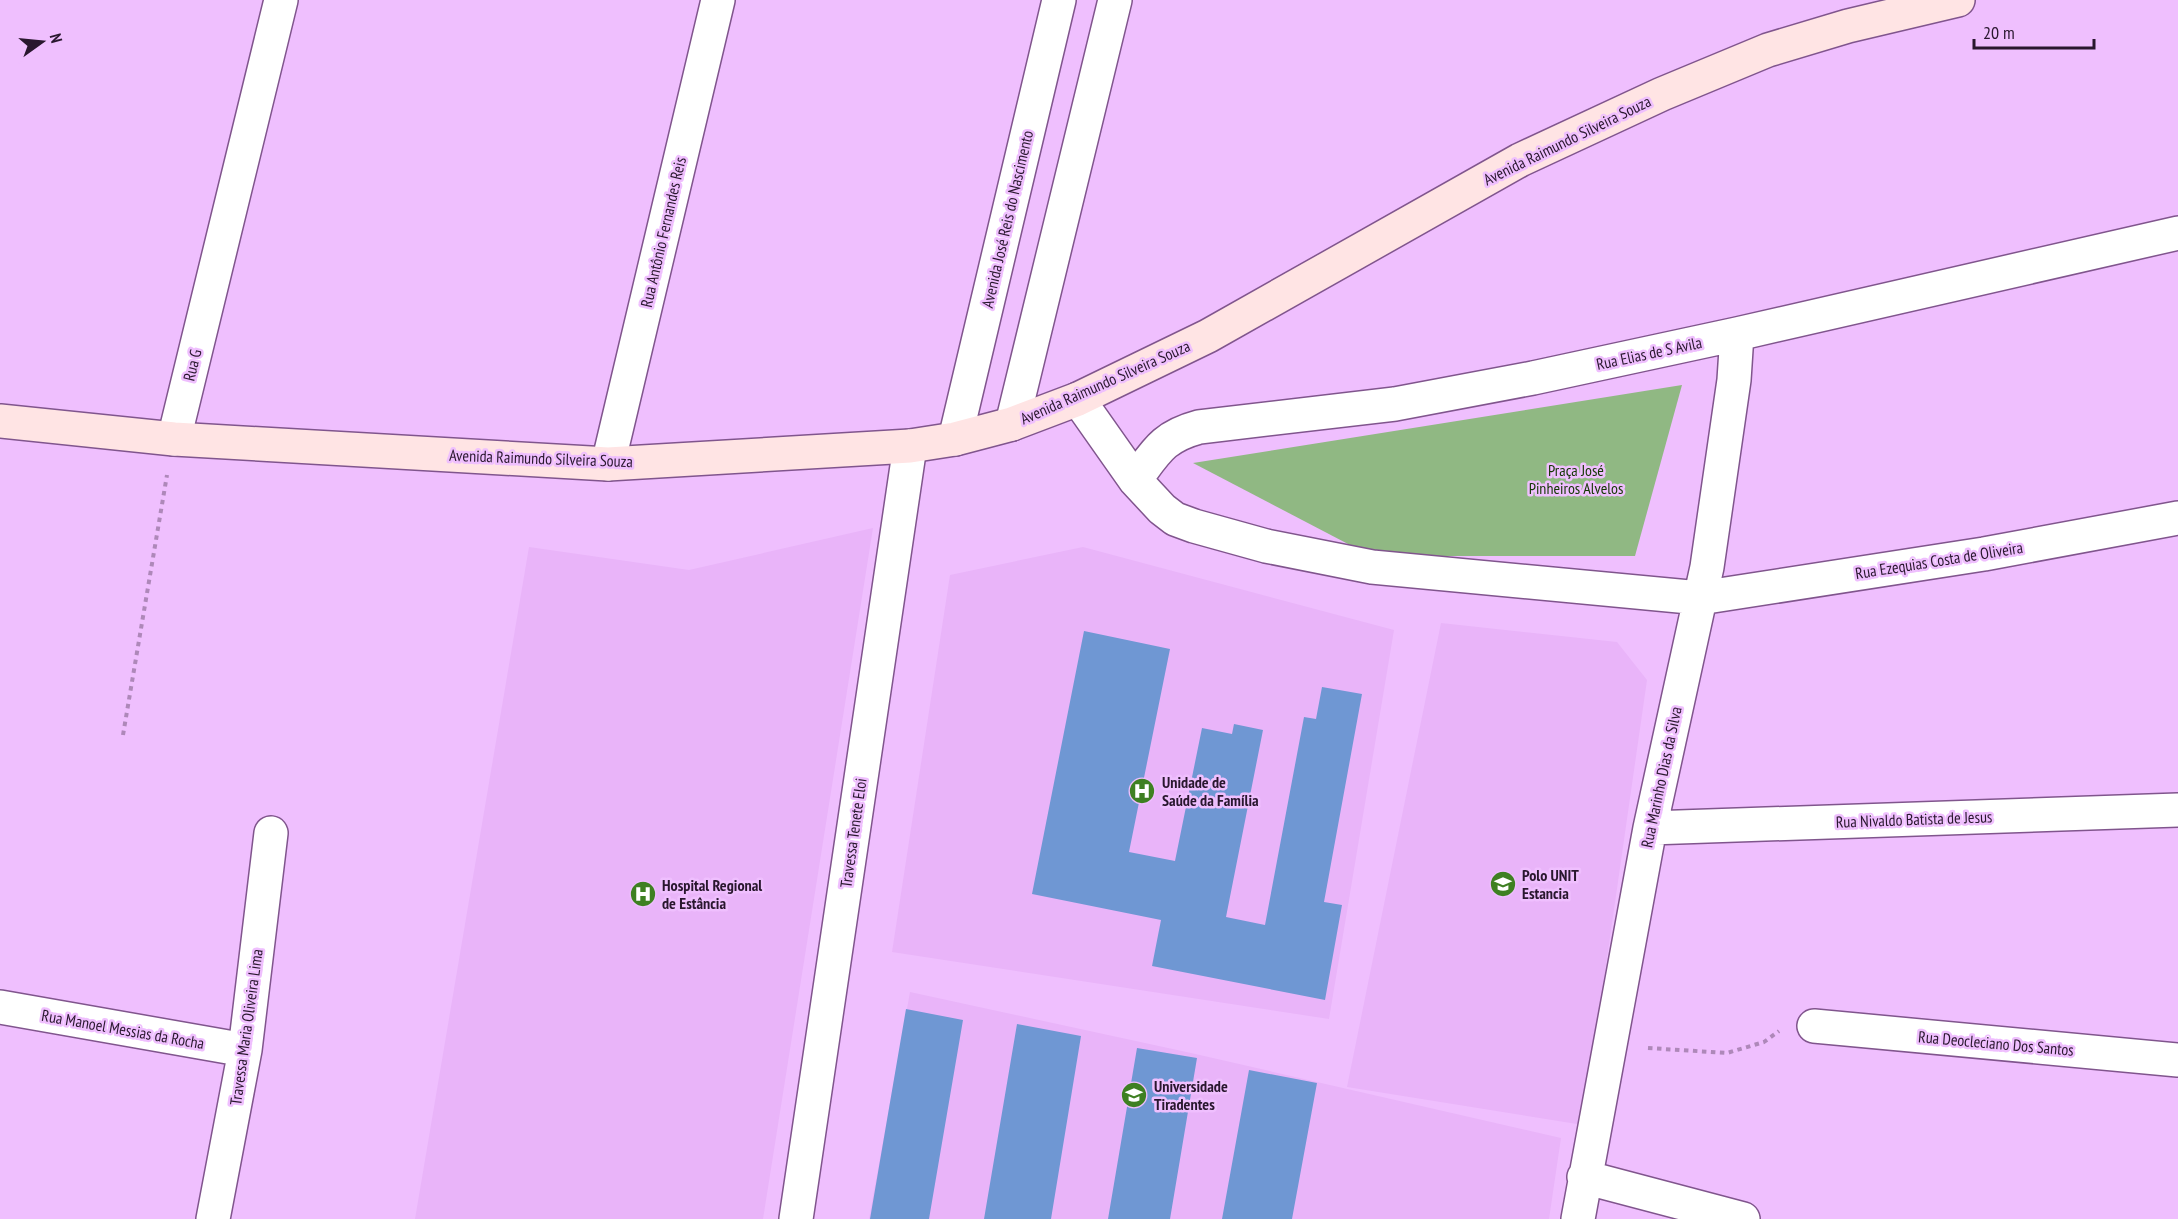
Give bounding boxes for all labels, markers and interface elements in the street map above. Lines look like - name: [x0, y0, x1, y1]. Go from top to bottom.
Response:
- north arrow: [12, 12, 72, 72]
- scale bar: [1974, 12, 2094, 50]
- text: 20 m: [1983, 21, 2015, 44]
- text: N: [46, 31, 67, 45]
- street label: Avenida Raimundo Silveira Souza: [1480, 91, 1654, 189]
- street label: Avenida José Reis do Nascimento: [977, 128, 1037, 310]
- street label: Rua Antônio Fernandes Reis: [636, 155, 690, 309]
- street label: Rua Elias de S Avila: [1594, 332, 1704, 374]
- street label: Avenida Raimundo Silveira Souza: [1017, 336, 1193, 428]
- street label: Rua G: [178, 347, 206, 383]
- street label: Avenida Raimundo Silveira Souza: [449, 445, 633, 471]
- park label: Praça José Pinheiros Alvelos: [1529, 460, 1623, 498]
- street label: Rua Ezequias Costa de Oliveira: [1854, 537, 2024, 583]
- street label: Rua Marinho Dias da Silva: [1636, 705, 1686, 849]
- place label: Unidade de Saúde da Família: [1162, 772, 1259, 810]
- hospital icon: Unidade de Saúde da Família: [1127, 776, 1157, 806]
- street label: Travessa Tenete Eloi: [835, 777, 871, 889]
- street label: Rua Nivaldo Batista de Jesus: [1835, 806, 1993, 832]
- place label: Polo UNIT Estancia: [1522, 865, 1579, 903]
- school or university icon: Polo UNIT Estancia: [1488, 869, 1518, 899]
- place label: Hospital Regional de Estância: [662, 875, 762, 913]
- hospital icon: Hospital Regional de Estância: [628, 879, 658, 909]
- street label: Travessa Maria Oliveira Lima: [225, 948, 267, 1106]
- street label: Rua Manoel Messias da Rocha: [40, 1005, 206, 1053]
- street label: Rua Deocleciano Dos Santos: [1917, 1026, 2075, 1060]
- place label: Universidade Tiradentes: [1154, 1076, 1228, 1114]
- school or university icon: Universidade Tiradentes: [1119, 1080, 1149, 1110]

